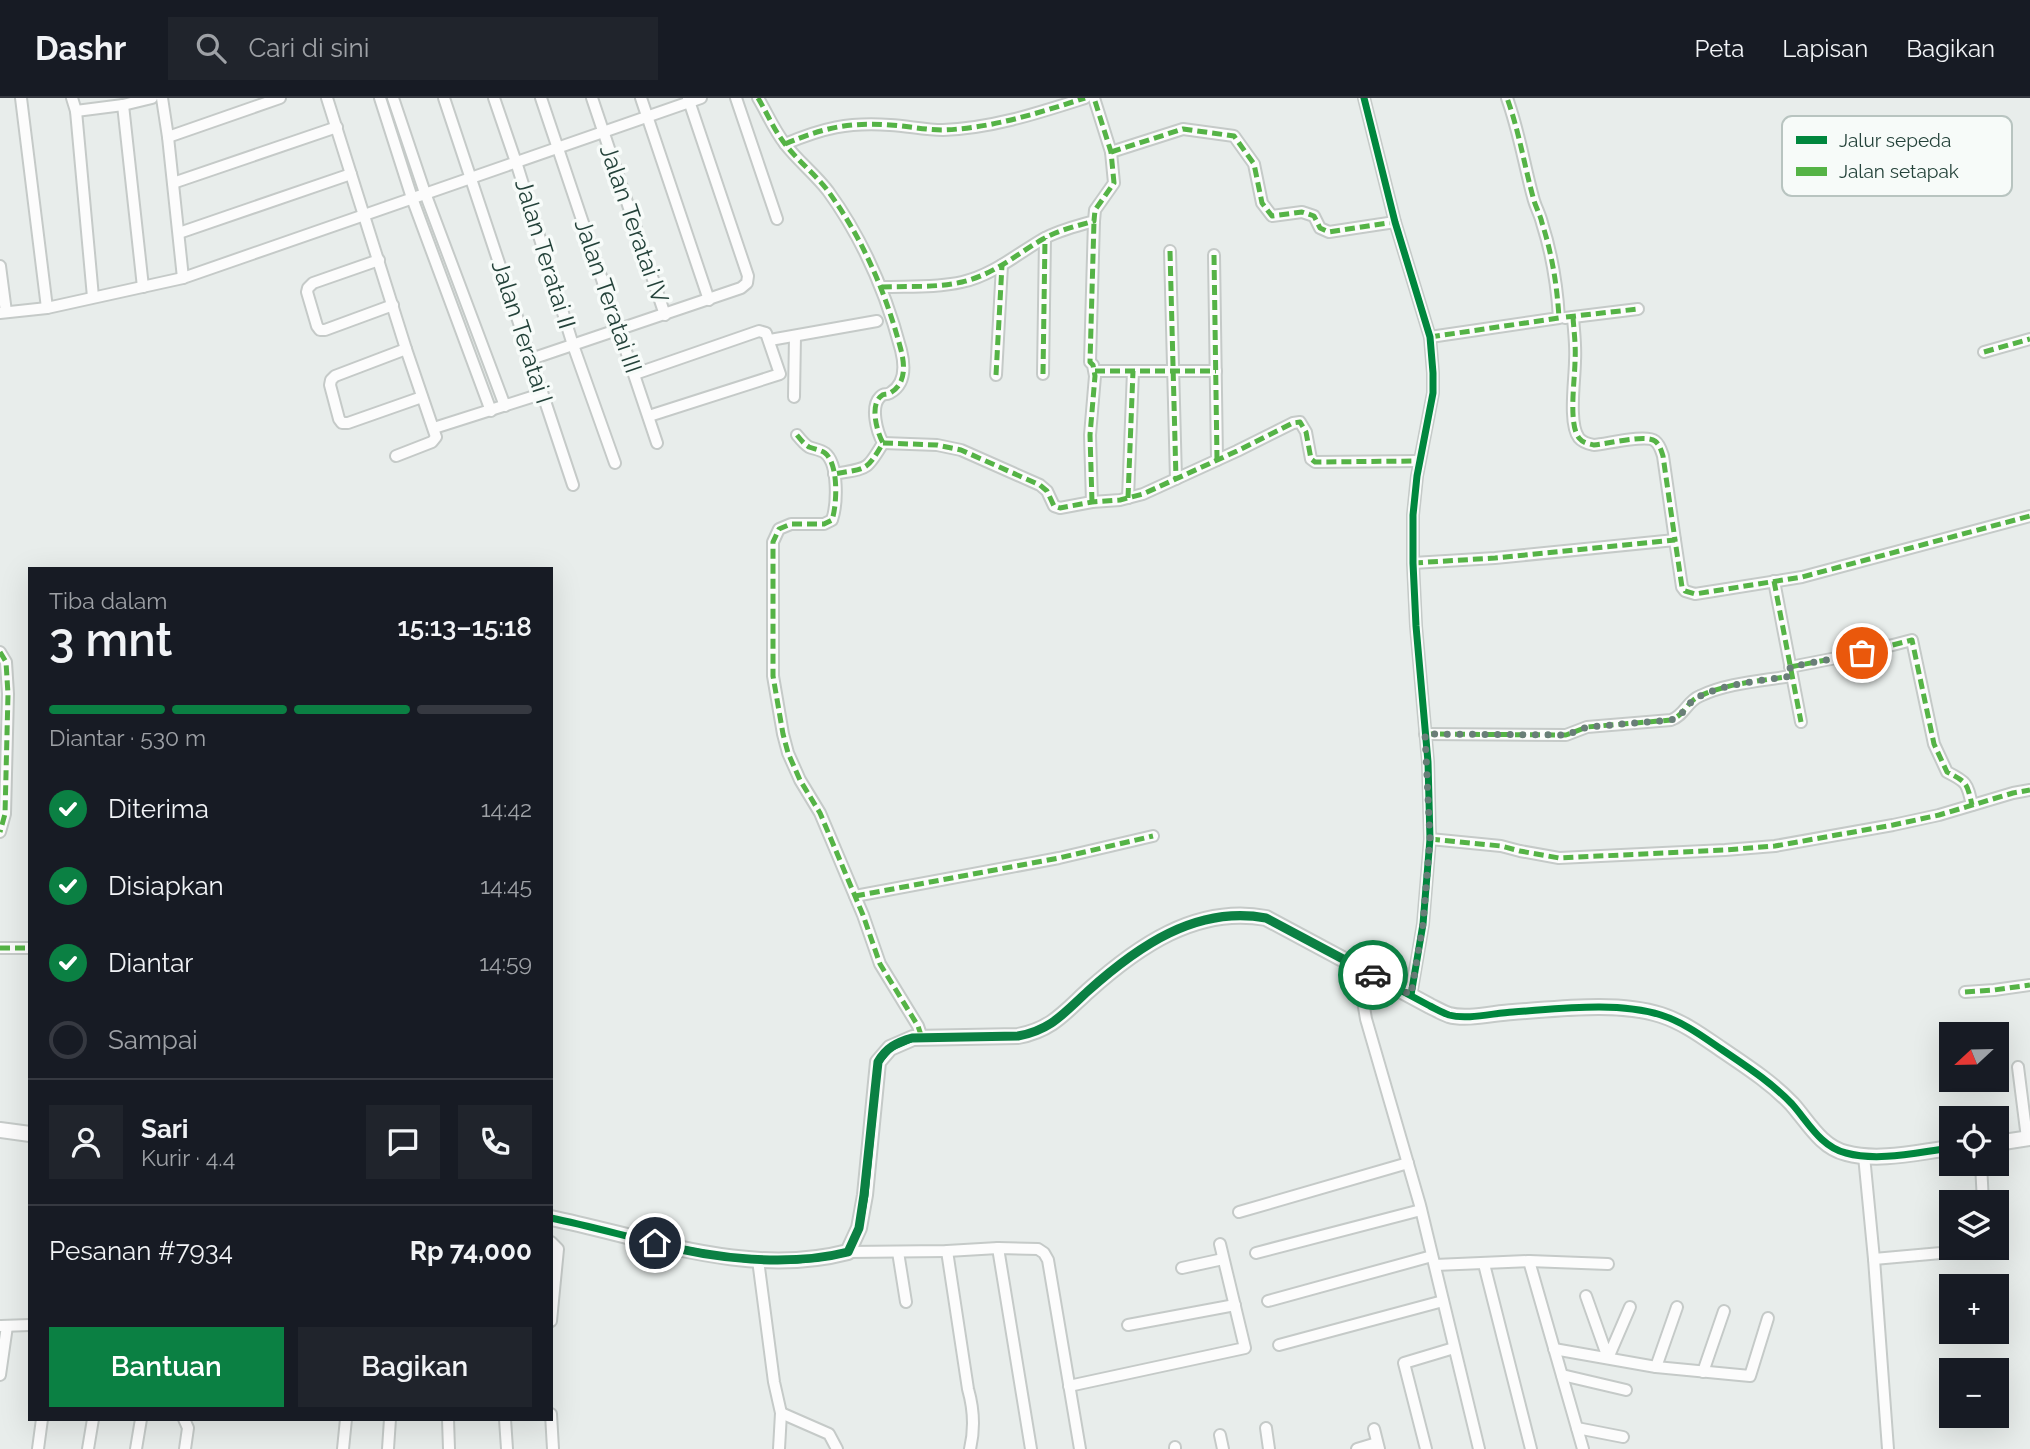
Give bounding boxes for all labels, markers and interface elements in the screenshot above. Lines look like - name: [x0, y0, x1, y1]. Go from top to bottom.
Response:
- search box: [168, 17, 658, 80]
- text: Dashr: [35, 29, 126, 68]
- icon: search: [192, 29, 230, 67]
- text: Cari di sini: [248, 33, 369, 63]
- text: Peta: [1695, 34, 1744, 63]
- text: Lapisan: [1782, 34, 1868, 63]
- text: Bagikan: [1906, 34, 1995, 63]
- legend: [1782, 116, 2012, 196]
- text: Jalur sepeda: [1839, 129, 1951, 151]
- street label: Jalan Teratai IV: [594, 141, 675, 307]
- text: Jalan setapak: [1839, 160, 1959, 182]
- street label: Jalan Teratai II: [508, 175, 582, 333]
- street label: Jalan Teratai III: [569, 215, 648, 377]
- street label: Jalan Teratai I: [485, 256, 559, 408]
- text: Tiba dalam: [49, 587, 167, 614]
- text: 15:13–15:18: [397, 612, 532, 642]
- text: 3 mnt: [49, 613, 172, 667]
- pin: [1832, 623, 1892, 683]
- icon: bag: [1843, 634, 1881, 672]
- text: Diantar · 530 m: [49, 724, 206, 751]
- icon: check: [49, 790, 87, 828]
- text: Diterima: [108, 794, 209, 824]
- text: 14:42: [481, 795, 532, 822]
- icon: check: [49, 867, 87, 905]
- text: Disiapkan: [108, 871, 224, 901]
- text: 14:45: [480, 872, 532, 899]
- courier: [1338, 940, 1408, 1010]
- icon: check: [49, 944, 87, 982]
- text: Diantar: [108, 948, 193, 978]
- text: 14:59: [479, 949, 532, 976]
- icon: car: [1354, 956, 1392, 994]
- north arrow: [1939, 1022, 2009, 1092]
- map controls: [1939, 1022, 2009, 1428]
- text: Sampai: [108, 1025, 198, 1055]
- button: person: [49, 1105, 123, 1179]
- button: chat: [366, 1105, 440, 1179]
- button: phone: [458, 1105, 532, 1179]
- button: locate: [1939, 1106, 2009, 1176]
- text: Sari: [141, 1114, 189, 1144]
- text: Kurir · 4.4: [141, 1144, 235, 1171]
- button: layers: [1939, 1190, 2009, 1260]
- pin: [625, 1213, 685, 1273]
- icon: home: [636, 1224, 674, 1262]
- text: Pesanan #7934: [49, 1236, 233, 1266]
- text: Rp 74,000: [410, 1236, 532, 1266]
- button: +: [1939, 1274, 2009, 1344]
- button: Bantuan: [49, 1327, 284, 1407]
- button: Bagikan: [298, 1327, 532, 1407]
- button: −: [1939, 1358, 2009, 1428]

